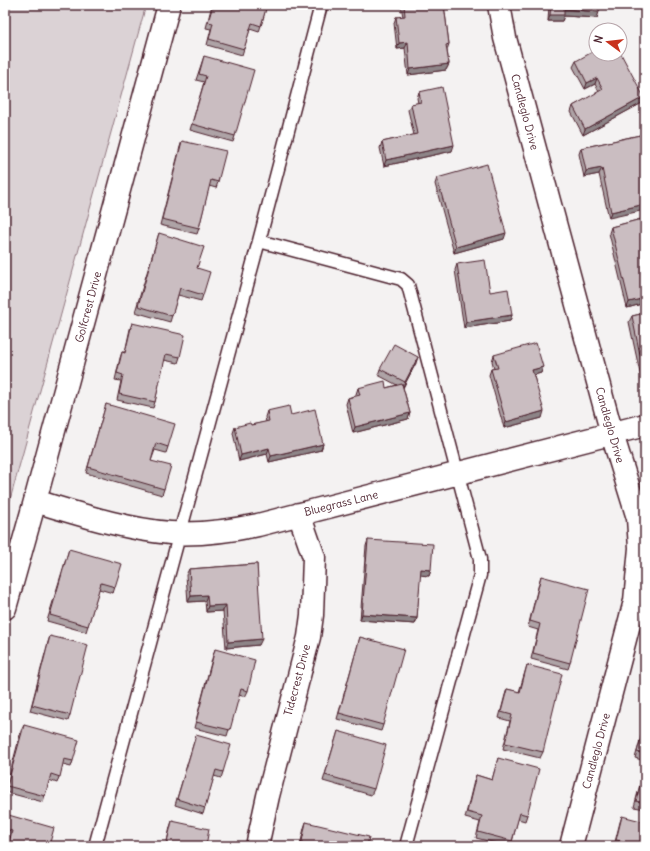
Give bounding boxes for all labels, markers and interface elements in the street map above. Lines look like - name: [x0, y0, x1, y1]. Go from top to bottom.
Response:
- north arrow: [588, 22, 628, 62]
- text: N: [591, 34, 606, 45]
- street label: Candleglo Drive: [508, 72, 542, 152]
- street label: Golfcrest Drive: [72, 270, 104, 344]
- street label: Candleglo Drive: [593, 386, 628, 465]
- street label: Bluegrass Lane: [302, 487, 380, 519]
- street label: Tidecrest Drive: [281, 643, 313, 717]
- street label: Candleglo Drive: [579, 711, 613, 791]

